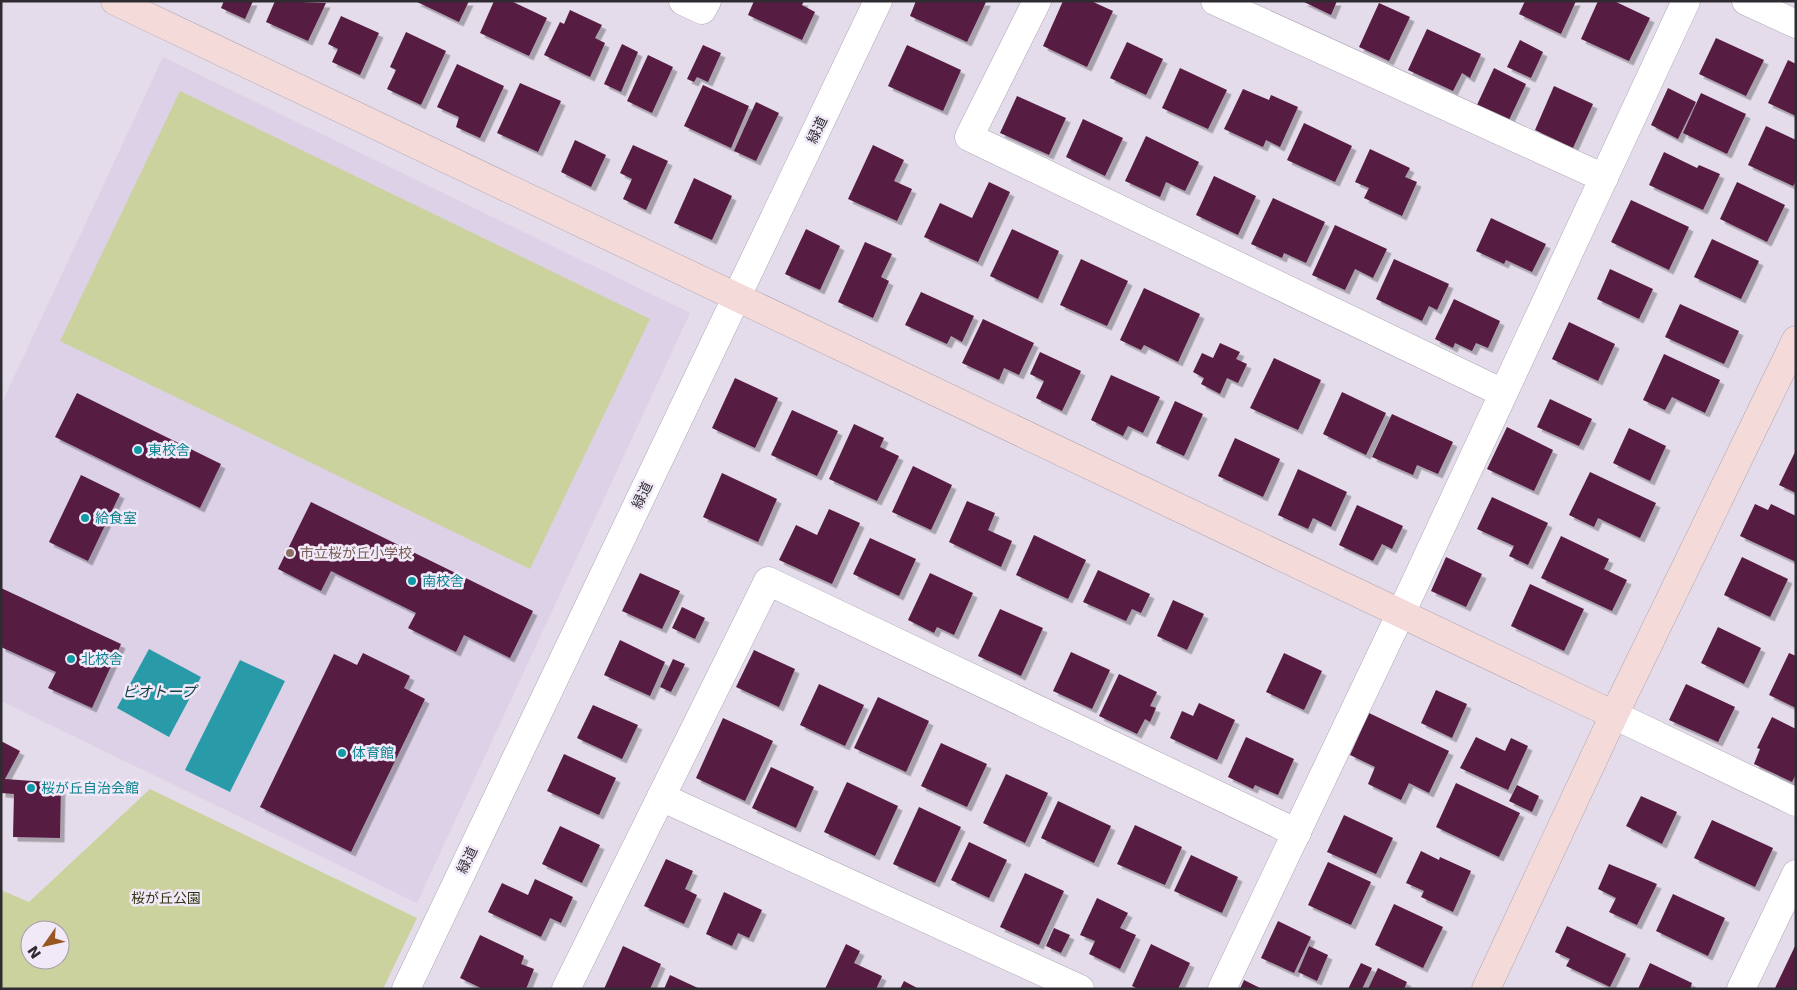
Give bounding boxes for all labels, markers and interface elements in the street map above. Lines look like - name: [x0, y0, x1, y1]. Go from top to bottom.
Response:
- street label: 緑道: [804, 114, 830, 146]
- place label: 東校舎: [148, 442, 190, 458]
- marker: 東校舎: [132, 444, 144, 456]
- street label: 緑道: [629, 479, 655, 511]
- place label: 給食室: [95, 510, 137, 526]
- marker: 給食室: [79, 512, 91, 524]
- place label: 市立桜が丘小学校: [300, 545, 412, 561]
- marker: 市立桜が丘小学校: [284, 547, 296, 559]
- place label: 南校舎: [422, 573, 464, 589]
- marker: 南校舎: [406, 575, 418, 587]
- place label: 北校舎: [81, 651, 123, 667]
- marker: 北校舎: [65, 653, 77, 665]
- water label: ビオトープ: [122, 683, 199, 701]
- place label: 体育館: [352, 745, 394, 761]
- marker: 体育館: [336, 747, 348, 759]
- place label: 桜が丘自治会館: [41, 780, 139, 796]
- marker: 桜が丘自治会館: [25, 782, 37, 794]
- street label: 緑道: [454, 844, 480, 876]
- park label: 桜が丘公園: [131, 890, 201, 906]
- north arrow: [20, 920, 70, 970]
- text: N: [24, 943, 44, 962]

